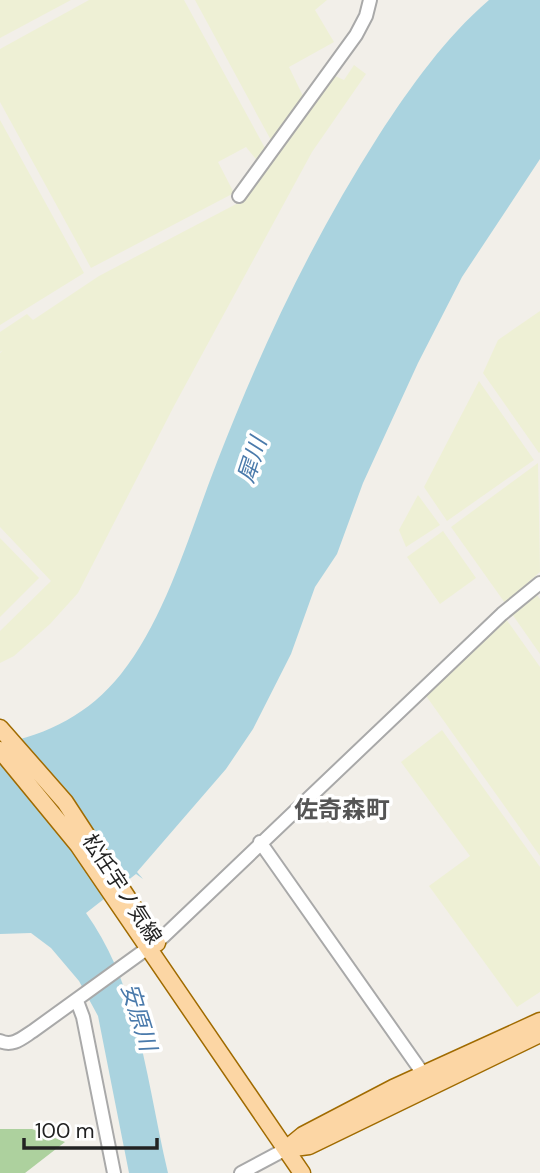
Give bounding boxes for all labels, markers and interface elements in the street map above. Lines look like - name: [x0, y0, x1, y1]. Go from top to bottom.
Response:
- water label: 犀川: [231, 431, 274, 487]
- district label: 佐奇森町: [294, 794, 390, 825]
- street label: 松任宇ノ気線: [76, 829, 168, 949]
- water label: 安原川: [115, 980, 164, 1057]
- scale bar: [24, 1106, 158, 1150]
- text: 100 m: [35, 1117, 95, 1145]

